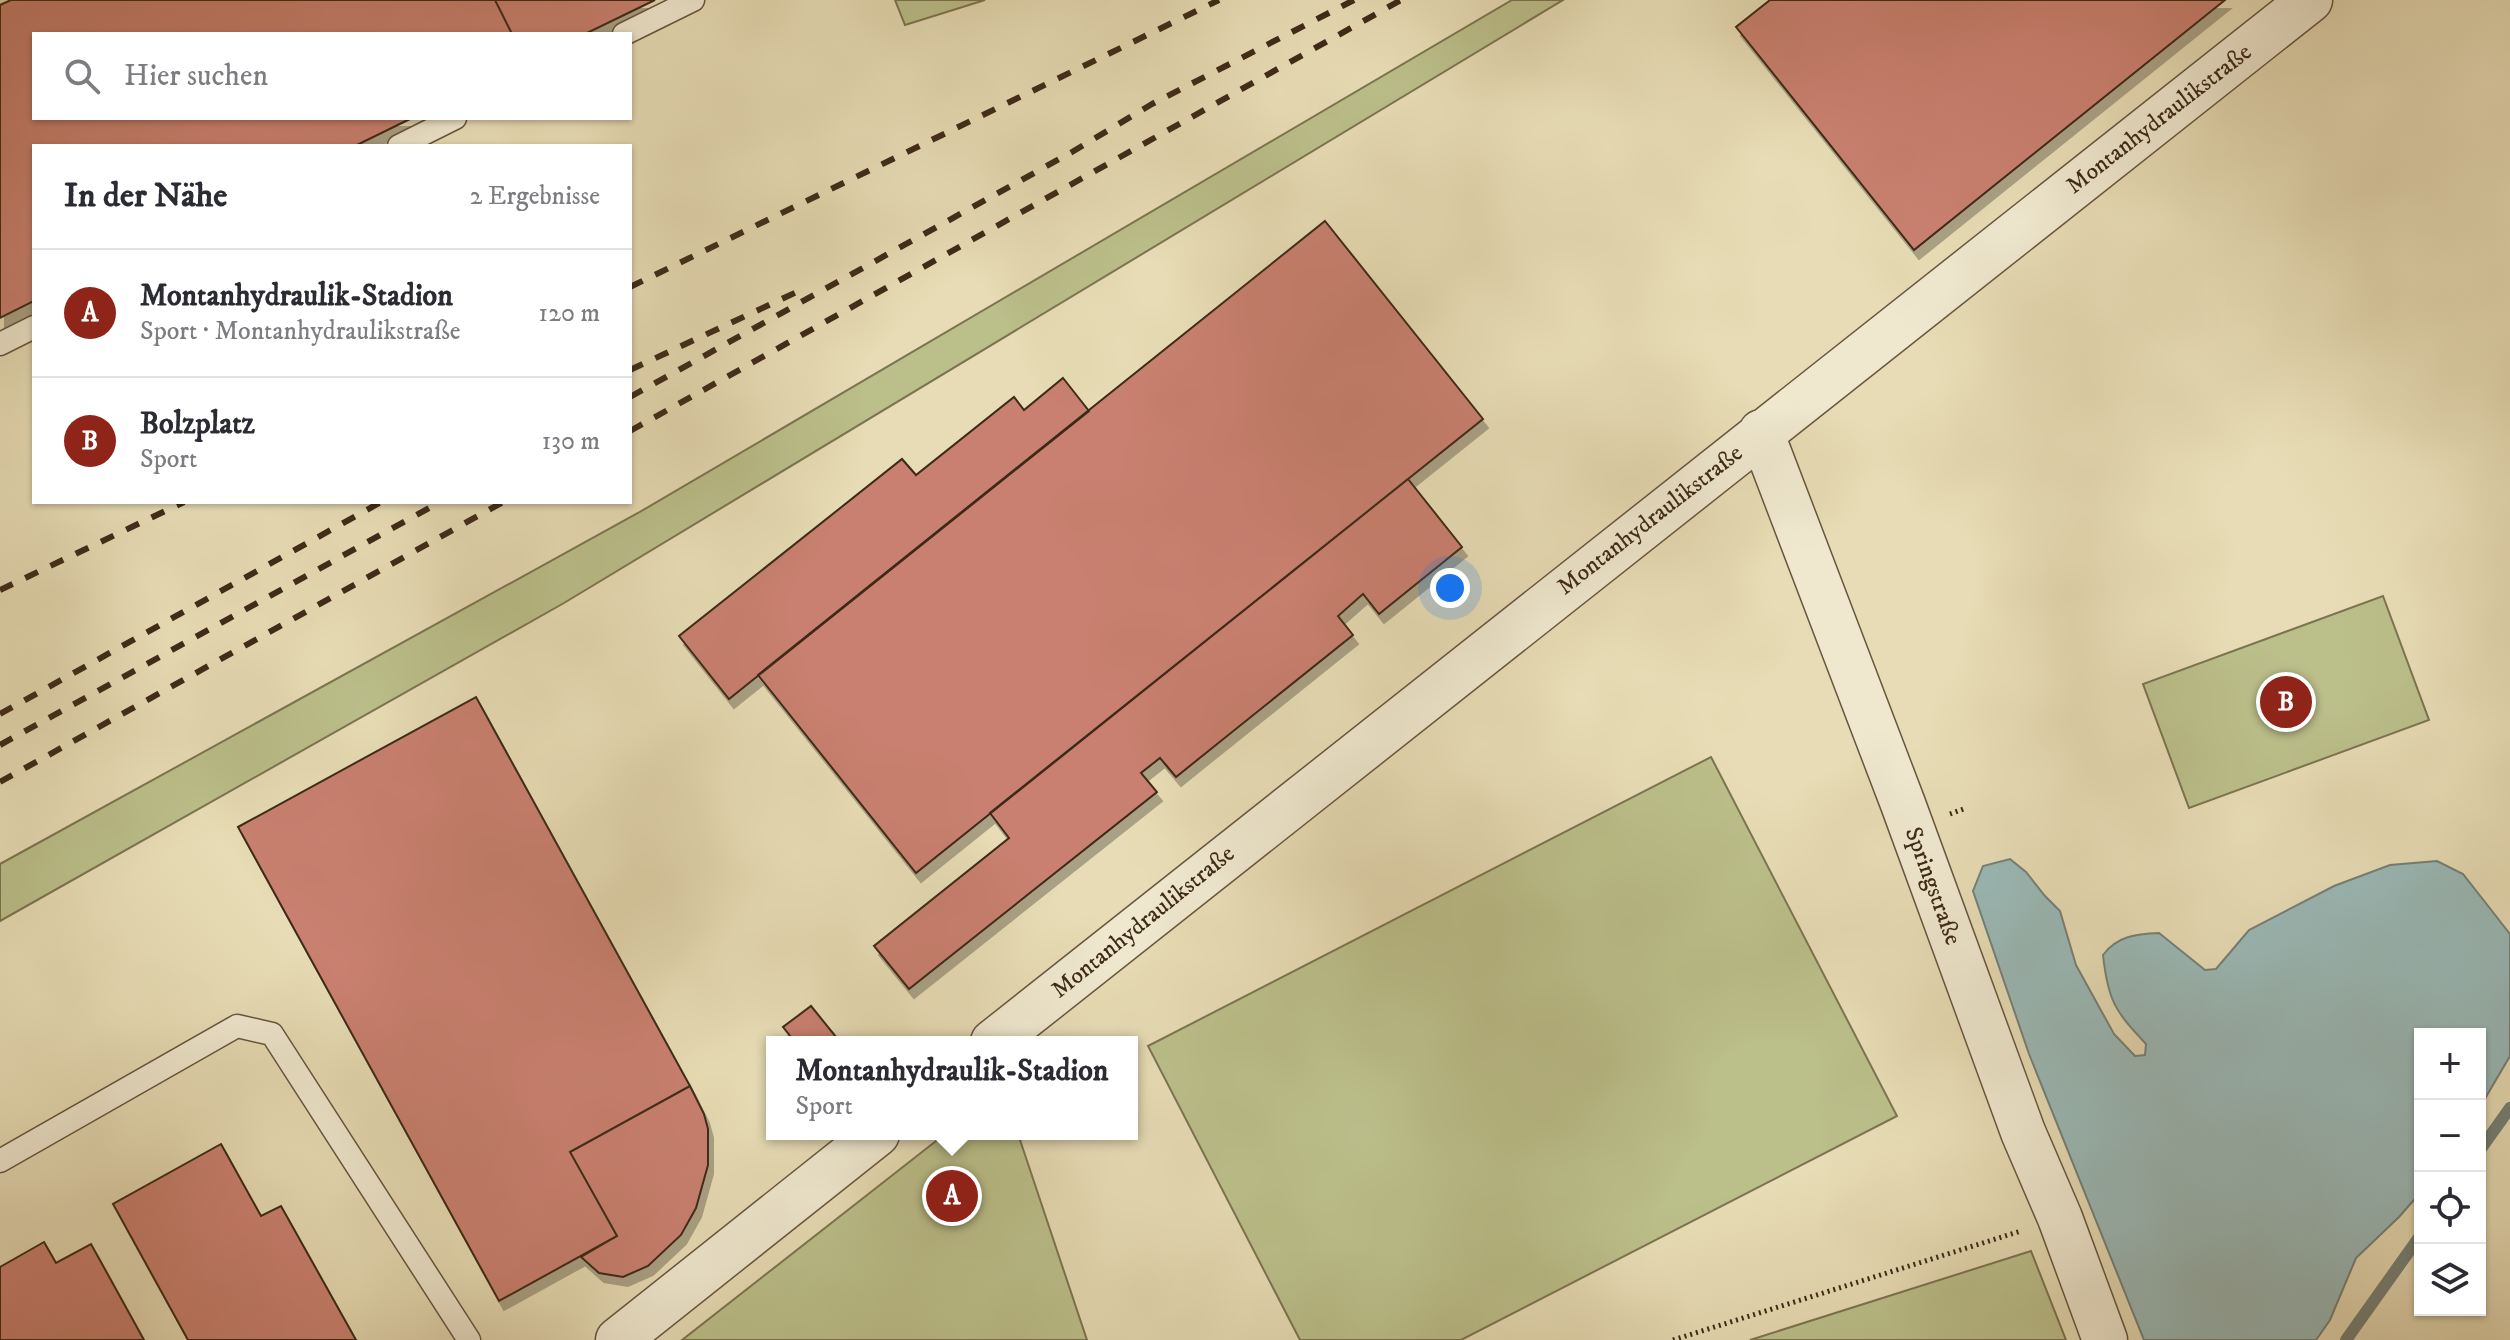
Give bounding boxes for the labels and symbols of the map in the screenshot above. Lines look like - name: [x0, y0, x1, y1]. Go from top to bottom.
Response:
- street label: Montanhydraulikstraße: [2060, 37, 2258, 201]
- street label: Montanhydraulikstraße: [1551, 438, 1749, 602]
- your location: [1430, 568, 1470, 608]
- pin: B: [2260, 672, 2312, 732]
- street label: Springstraße: [1898, 823, 1968, 949]
- street label: Montanhydraulikstraße: [1045, 839, 1241, 1005]
- pin: A: [926, 1166, 978, 1226]

